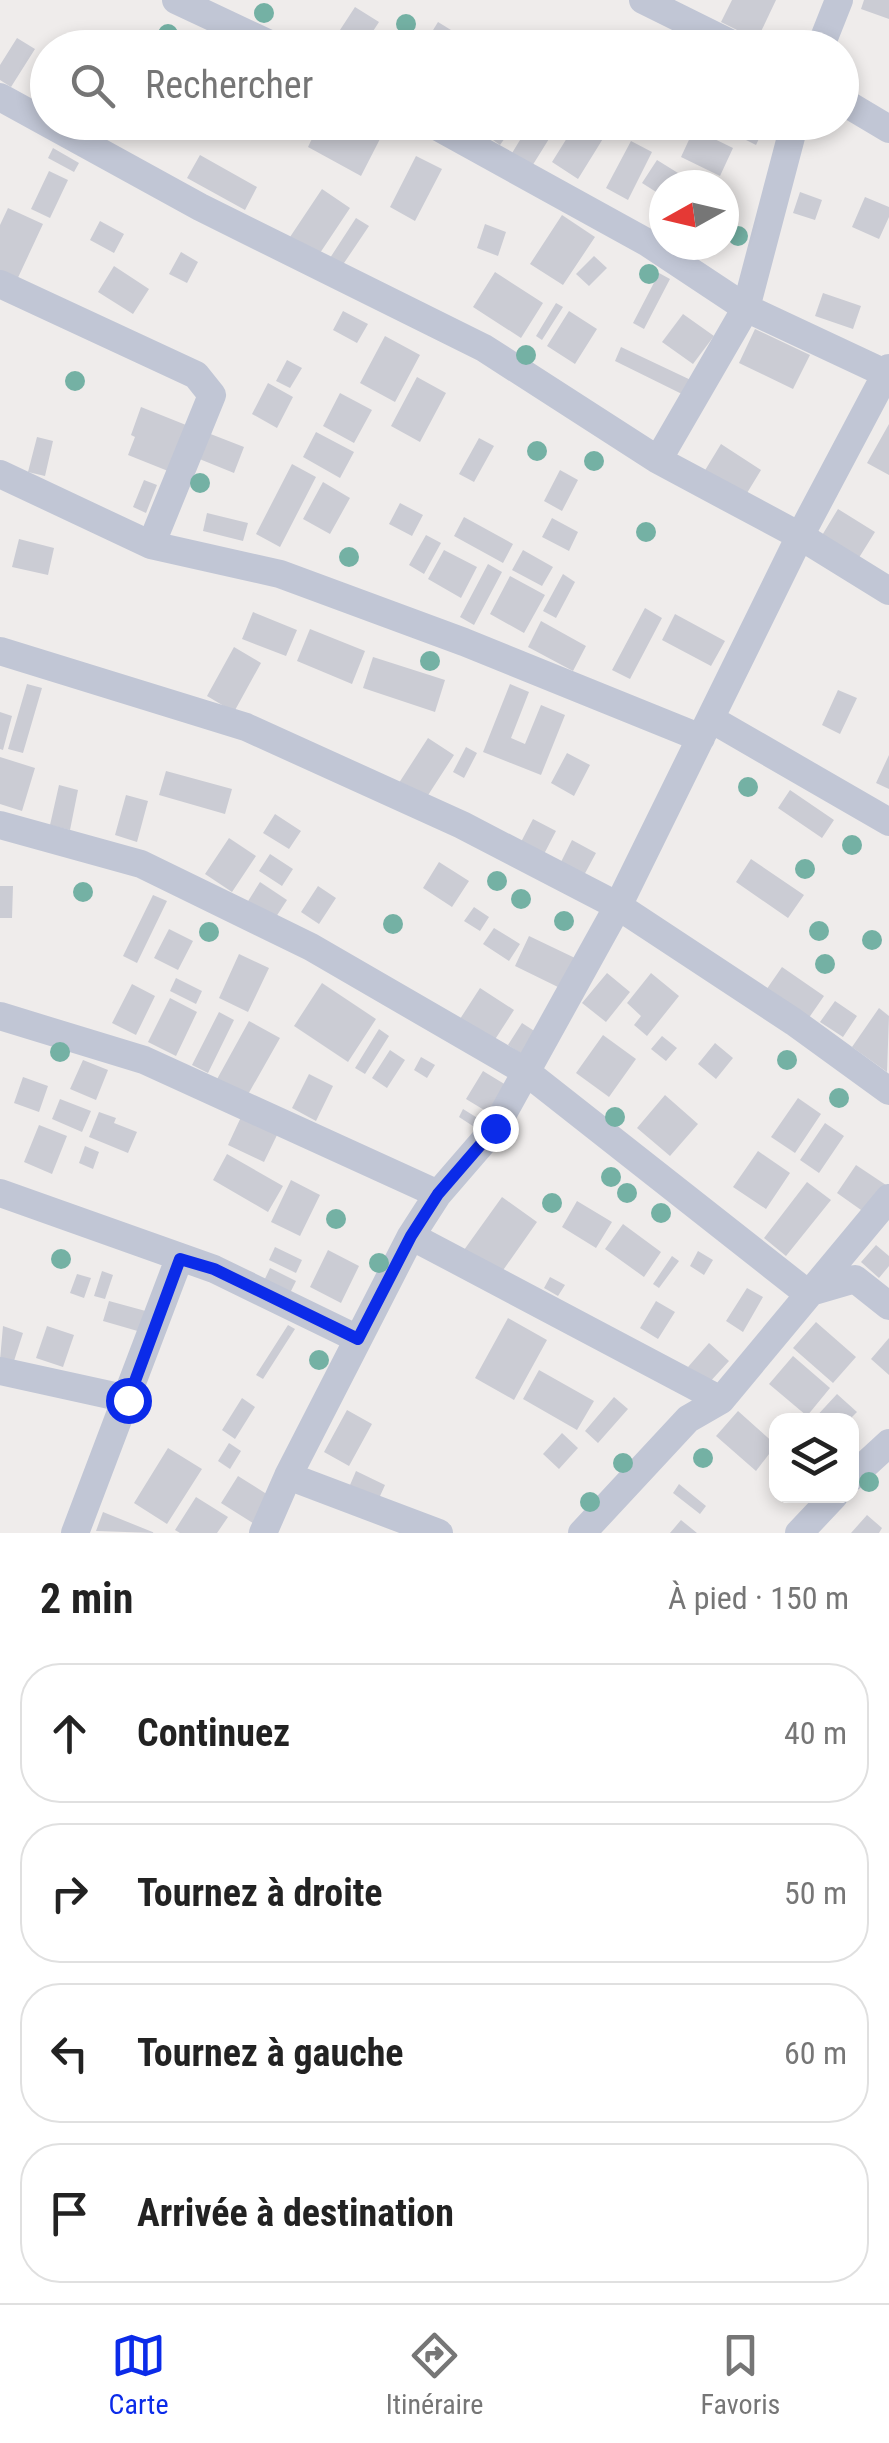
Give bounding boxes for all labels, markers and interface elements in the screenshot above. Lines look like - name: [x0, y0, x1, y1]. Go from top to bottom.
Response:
- search box: [30, 30, 859, 140]
- icon: search: [65, 58, 120, 113]
- text: Rechercher: [145, 63, 313, 107]
- north arrow: [649, 170, 739, 260]
- route end: [473, 1106, 519, 1152]
- route start: [106, 1378, 152, 1424]
- map controls: [769, 1413, 859, 1503]
- button: layers: [769, 1413, 859, 1503]
- text: 2 min: [40, 1574, 133, 1623]
- text: À pied · 150 m: [668, 1579, 849, 1617]
- icon: ahead: [42, 1706, 97, 1761]
- text: Continuez: [137, 1711, 290, 1755]
- text: 40 m: [784, 1714, 847, 1752]
- icon: right: [42, 1866, 97, 1921]
- text: Tournez à droite: [137, 1871, 383, 1915]
- text: 50 m: [784, 1874, 847, 1912]
- icon: left: [42, 2026, 97, 2081]
- text: Tournez à gauche: [137, 2031, 404, 2075]
- text: 60 m: [784, 2034, 847, 2072]
- icon: arrive: [42, 2186, 97, 2241]
- text: Arrivée à destination: [137, 2191, 454, 2235]
- tab: Carte: [109, 2328, 169, 2421]
- tab: Itinéraire: [386, 2328, 483, 2421]
- tab: Favoris: [701, 2328, 780, 2421]

